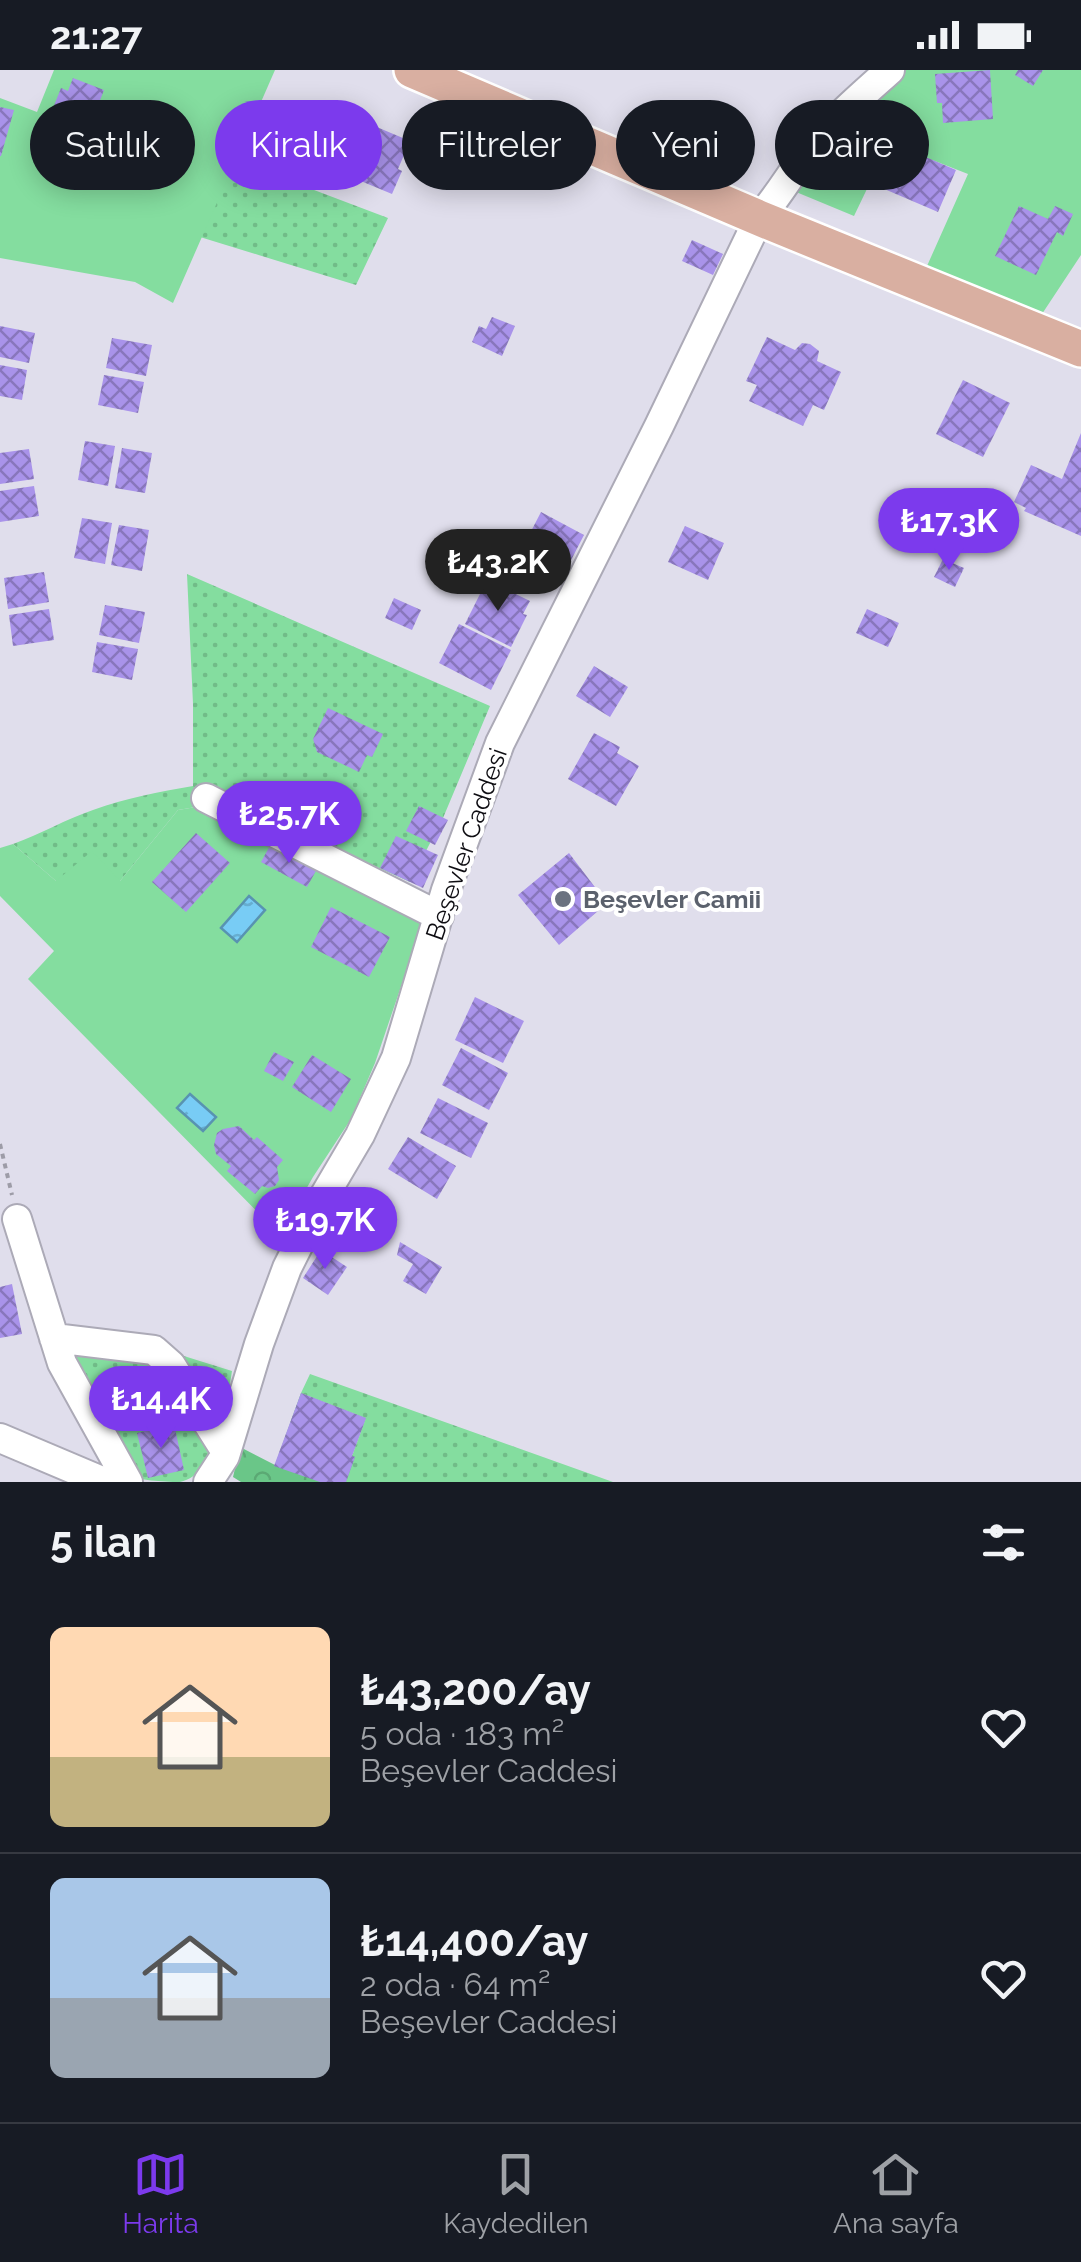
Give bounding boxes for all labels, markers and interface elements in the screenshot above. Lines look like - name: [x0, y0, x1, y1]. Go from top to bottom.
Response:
- text: 21:27: [50, 13, 142, 58]
- chip: Satılık: [30, 100, 195, 190]
- chip: Kiralık: [215, 100, 382, 190]
- chip: Filtreler: [402, 100, 596, 190]
- chip: Yeni: [616, 100, 755, 190]
- chip: Daire: [775, 100, 929, 190]
- pin: ₺17.3K: [868, 488, 1030, 573]
- text: ₺17.3K: [900, 502, 998, 539]
- pin: ₺43.2K: [417, 529, 579, 614]
- text: ₺43.2K: [447, 543, 549, 580]
- street label: Beşevler Caddesi: [419, 744, 513, 944]
- pin: ₺25.7K: [208, 781, 370, 866]
- text: ₺25.7K: [239, 795, 339, 832]
- place label: Beşevler Camii: [583, 884, 761, 914]
- marker: Beşevler Camii: [552, 888, 574, 910]
- pin: ₺19.7K: [244, 1187, 406, 1272]
- text: ₺19.7K: [275, 1201, 375, 1238]
- pin: ₺14.4K: [80, 1366, 242, 1451]
- text: ₺14.4K: [111, 1380, 211, 1417]
- icon: filters: [976, 1515, 1031, 1570]
- text: 5 ilan: [50, 1518, 157, 1567]
- text: ₺43,200/ay: [360, 1666, 591, 1715]
- icon: home: [130, 1667, 250, 1787]
- icon: heart: [976, 1700, 1031, 1755]
- text: 5 oda · 183 m²: [360, 1715, 564, 1752]
- text: Beşevler Caddesi: [360, 1752, 618, 1789]
- text: ₺14,400/ay: [360, 1917, 588, 1966]
- icon: home: [130, 1918, 250, 2038]
- icon: heart: [976, 1951, 1031, 2006]
- text: 2 oda · 64 m²: [360, 1966, 550, 2003]
- text: Beşevler Caddesi: [360, 2003, 618, 2040]
- tab: Harita: [122, 2147, 199, 2240]
- tab: Kaydedilen: [443, 2147, 589, 2240]
- tab: Ana sayfa: [833, 2147, 959, 2240]

